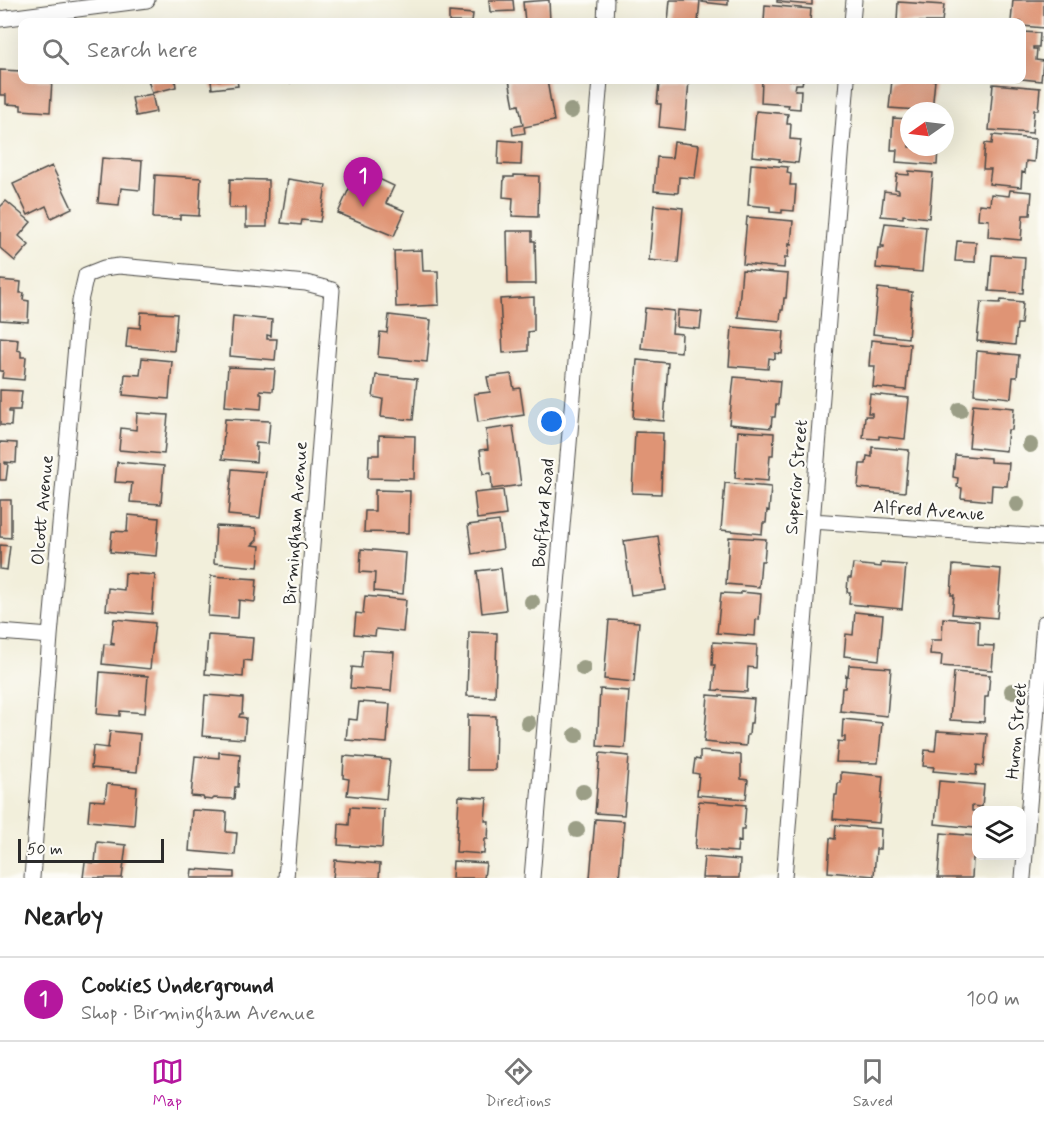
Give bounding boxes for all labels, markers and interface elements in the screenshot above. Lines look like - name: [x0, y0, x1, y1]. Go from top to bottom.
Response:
- search box: [18, 18, 1026, 84]
- icon: search: [39, 35, 72, 68]
- text: Search here: [87, 37, 198, 65]
- north arrow: [900, 102, 954, 156]
- pin: 1: [344, 158, 382, 207]
- your location: [537, 407, 566, 436]
- street label: Superior Street: [780, 418, 814, 536]
- street label: Birmingham Avenue: [278, 440, 316, 606]
- street label: Olcott Avenue: [26, 454, 60, 566]
- street label: Bouffard Road: [527, 458, 561, 569]
- street label: Alfred Avenue: [872, 495, 986, 527]
- street label: Huron Street: [1001, 681, 1033, 780]
- map controls: [972, 806, 1026, 860]
- button: layers: [972, 806, 1026, 860]
- scale bar: [18, 836, 164, 864]
- text: 50 m: [27, 839, 63, 860]
- text: Nearby: [24, 900, 103, 934]
- text: Cookies Underground: [81, 972, 274, 1000]
- text: 1: [39, 986, 48, 1013]
- text: 100 m: [966, 986, 1020, 1013]
- text: Shop · Birmingham Avenue: [81, 1000, 315, 1027]
- tab: Map: [151, 1055, 184, 1112]
- tab: Directions: [485, 1055, 551, 1112]
- tab: Saved: [853, 1055, 893, 1112]

